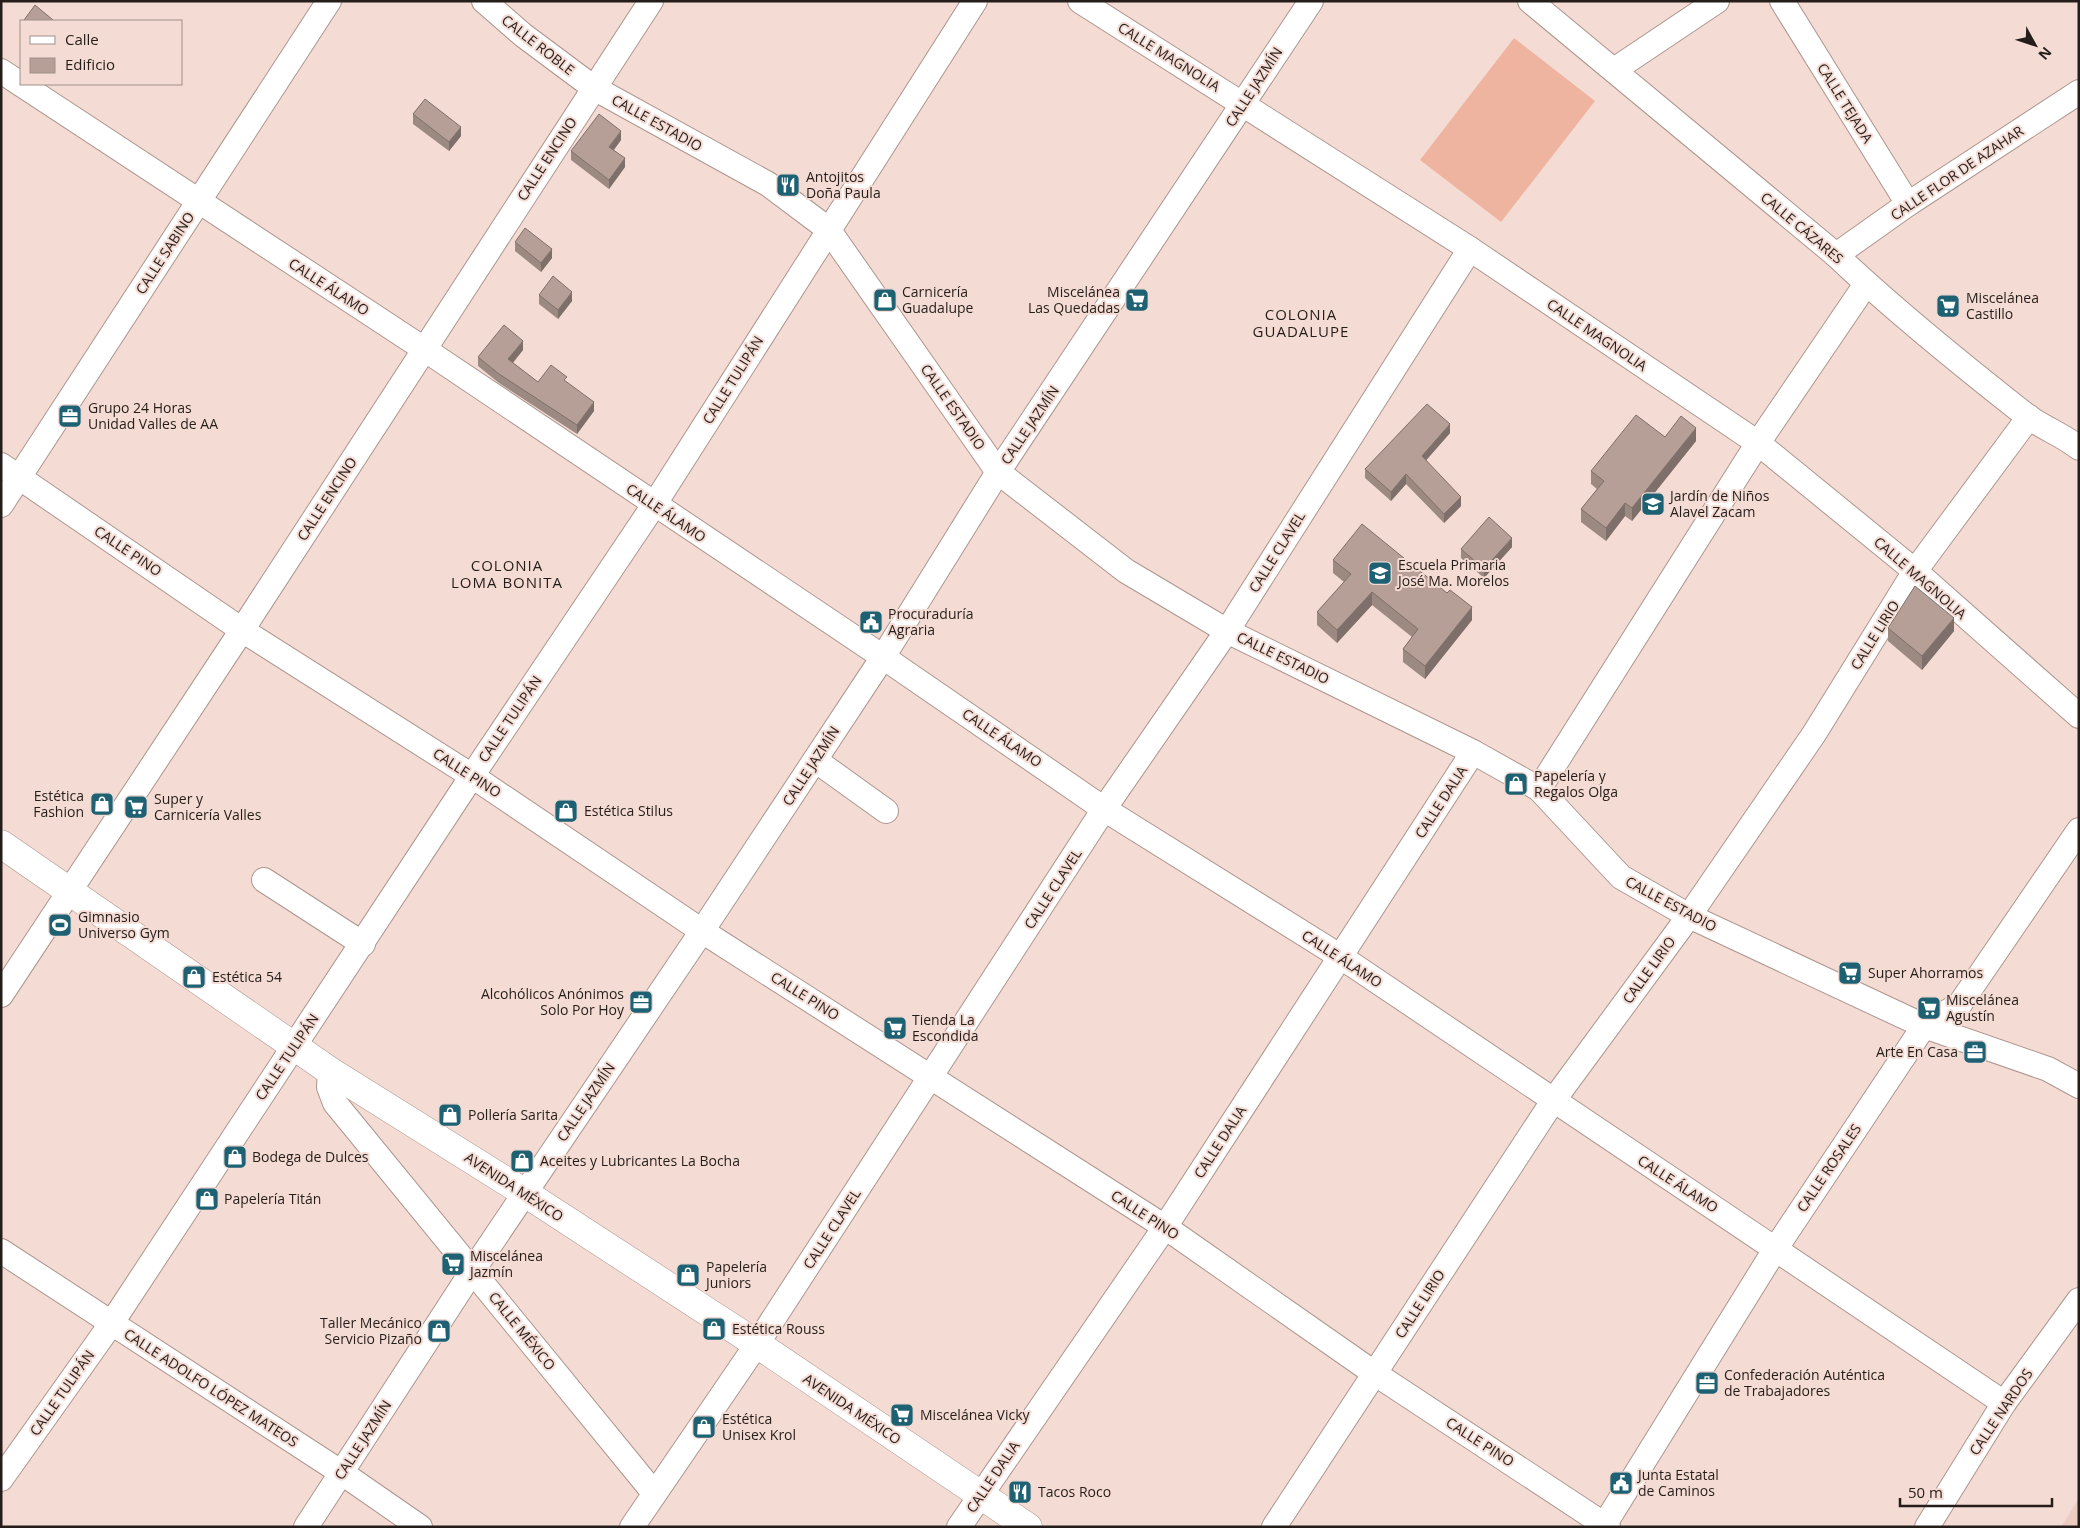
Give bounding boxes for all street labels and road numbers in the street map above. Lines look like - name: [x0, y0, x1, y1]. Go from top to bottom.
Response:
- street label: CALLE ROBLE: [498, 10, 579, 79]
- street label: CALLE MAGNOLIA: [1115, 18, 1224, 96]
- street label: CALLE JAZMÍN: [1221, 43, 1286, 130]
- street label: CALLE TEJADA: [1813, 59, 1878, 146]
- street label: CALLE ESTADIO: [609, 90, 706, 155]
- street label: CALLE ENCINO: [512, 113, 581, 204]
- street label: CALLE FLOR DE AZAHAR: [1887, 121, 2027, 224]
- street label: CALLE CÁZARES: [1757, 187, 1848, 268]
- street label: CALLE SABINO: [131, 208, 198, 298]
- street label: CALLE ÁLAMO: [285, 254, 373, 320]
- street label: CALLE MAGNOLIA: [1544, 294, 1651, 375]
- street label: CALLE TULIPÁN: [698, 332, 767, 427]
- street label: CALLE ESTADIO: [917, 360, 990, 453]
- street label: CALLE JAZMÍN: [996, 382, 1063, 468]
- street label: CALLE ENCINO: [292, 453, 361, 544]
- street label: CALLE ÁLAMO: [623, 479, 710, 546]
- street label: CALLE CLAVEL: [1244, 508, 1309, 596]
- street label: CALLE PINO: [91, 521, 166, 580]
- street label: CALLE MAGNOLIA: [1870, 532, 1971, 623]
- street label: CALLE LIRIO: [1846, 596, 1903, 673]
- street label: CALLE ESTADIO: [1234, 627, 1333, 688]
- street label: CALLE TULIPÁN: [474, 672, 546, 766]
- street label: CALLE ÁLAMO: [959, 704, 1046, 771]
- street label: CALLE JAZMÍN: [778, 722, 843, 809]
- street label: CALLE PINO: [430, 744, 505, 802]
- street label: CALLE DALIA: [1410, 762, 1471, 842]
- street label: CALLE CLAVEL: [1020, 845, 1086, 933]
- street label: CALLE ESTADIO: [1622, 872, 1720, 936]
- street label: CALLE ÁLAMO: [1298, 926, 1386, 992]
- street label: CALLE LIRIO: [1618, 932, 1679, 1007]
- street label: CALLE PINO: [767, 967, 843, 1024]
- street label: CALLE TULIPÁN: [251, 1010, 323, 1104]
- street label: CALLE JAZMÍN: [552, 1059, 619, 1145]
- street label: CALLE DALIA: [1189, 1102, 1250, 1182]
- street label: CALLE ROSALES: [1792, 1120, 1865, 1216]
- street label: AVENIDA MÉXICO: [461, 1148, 567, 1226]
- street label: CALLE ÁLAMO: [1634, 1151, 1722, 1217]
- street label: CALLE CLAVEL: [799, 1185, 865, 1273]
- street label: CALLE PINO: [1108, 1186, 1183, 1244]
- street label: CALLE LIRIO: [1390, 1266, 1449, 1342]
- street label: CALLE MÉXICO: [485, 1287, 560, 1374]
- street label: CALLE ADOLFO LÓPEZ MATEOS: [120, 1324, 302, 1451]
- street label: CALLE TULIPÁN: [25, 1346, 98, 1439]
- street label: CALLE NARDOS: [1965, 1365, 2037, 1459]
- street label: AVENIDA MÉXICO: [800, 1369, 905, 1448]
- street label: CALLE JAZMÍN: [330, 1396, 395, 1483]
- street label: CALLE PINO: [1443, 1413, 1518, 1471]
- street label: CALLE DALIA: [962, 1437, 1024, 1516]

